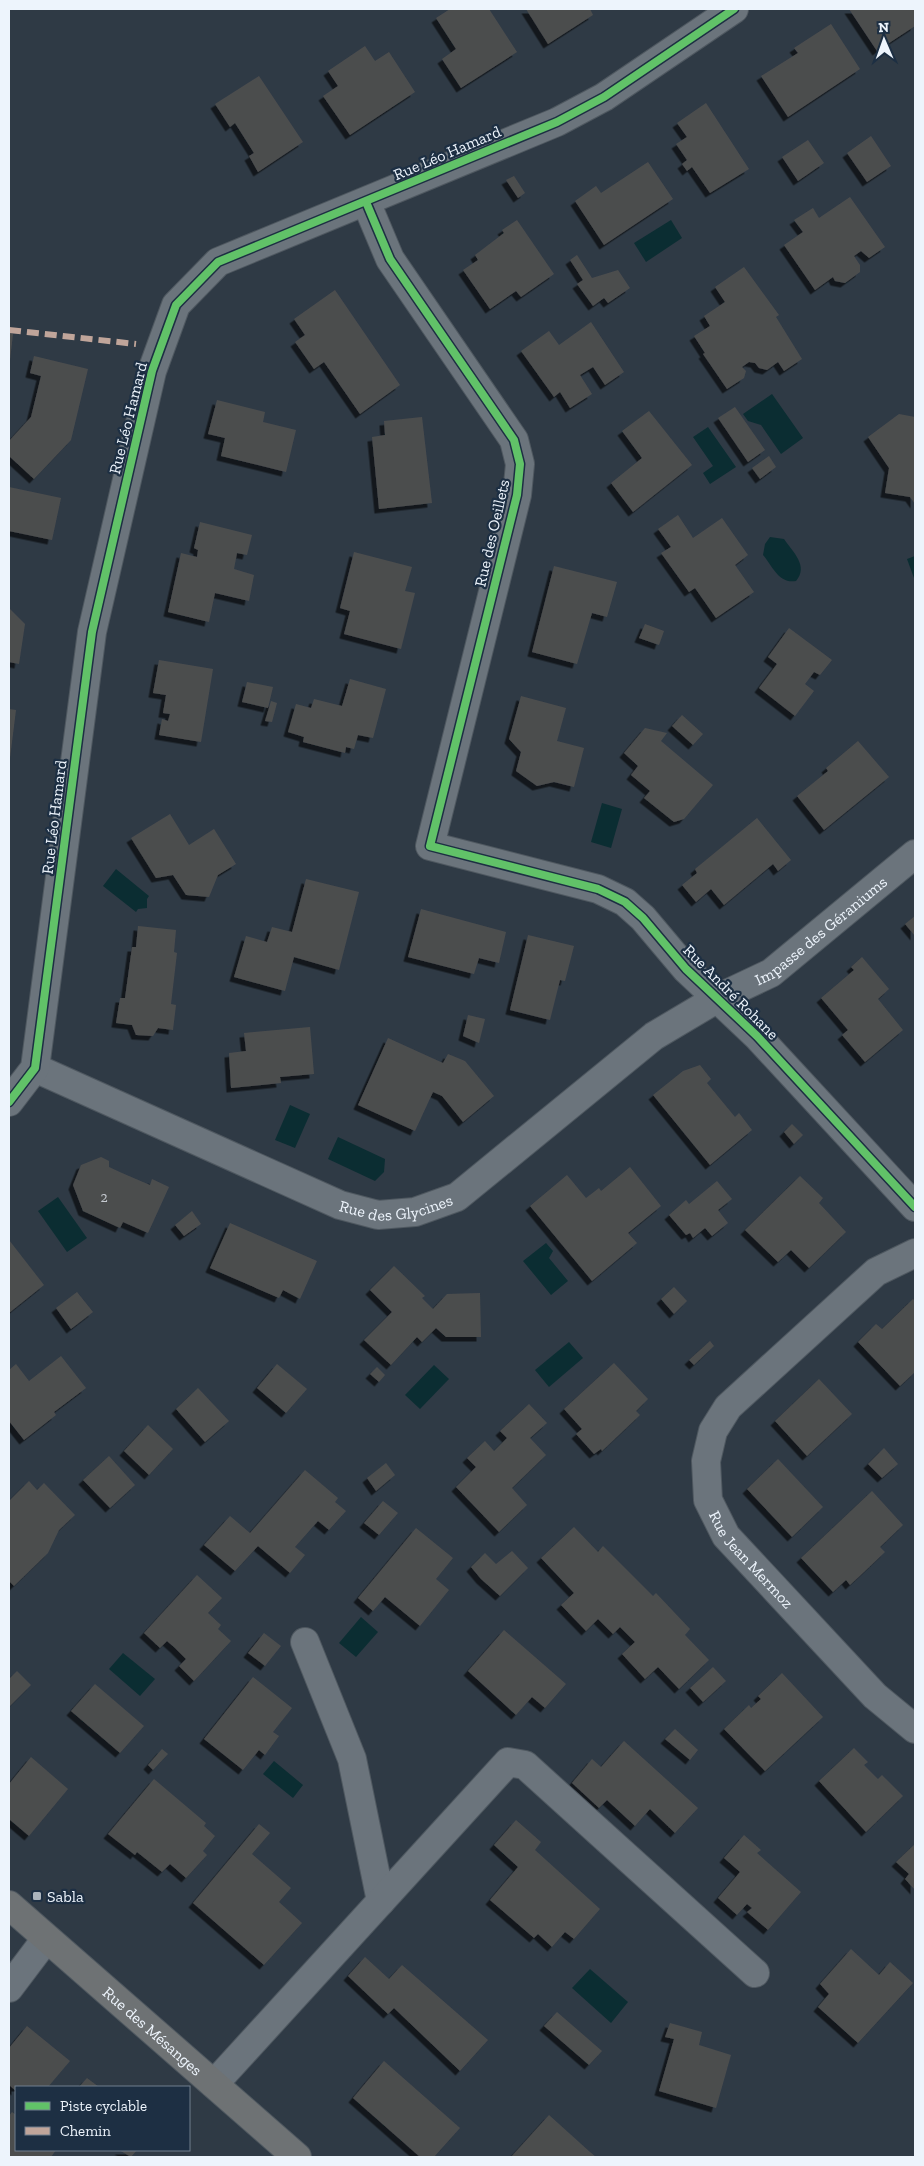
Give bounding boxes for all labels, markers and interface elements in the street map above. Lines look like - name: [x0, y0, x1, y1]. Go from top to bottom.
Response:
- north arrow: [859, 15, 909, 65]
- text: N: [878, 19, 890, 36]
- street label: Rue Léo Hamard: [390, 122, 504, 184]
- street label: Rue Léo Hamard: [105, 360, 151, 476]
- street label: Rue des Oeillets: [470, 477, 514, 589]
- street label: Rue Léo Hamard: [38, 759, 70, 875]
- street label: Impasse des Géraniums: [752, 872, 891, 989]
- street label: Rue André Rohane: [679, 940, 783, 1044]
- house number: 2: [100, 1189, 108, 1206]
- street label: Rue des Glycines: [337, 1190, 455, 1225]
- street label: Rue Jean Mermoz: [705, 1507, 798, 1612]
- place label: Sabla: [47, 1887, 84, 1906]
- marker: Sabla: [31, 1890, 43, 1902]
- street label: Rue des Mésanges: [99, 1982, 206, 2079]
- legend: [15, 2086, 190, 2151]
- text: Piste cyclable: [60, 2097, 147, 2115]
- text: Chemin: [60, 2122, 111, 2140]

